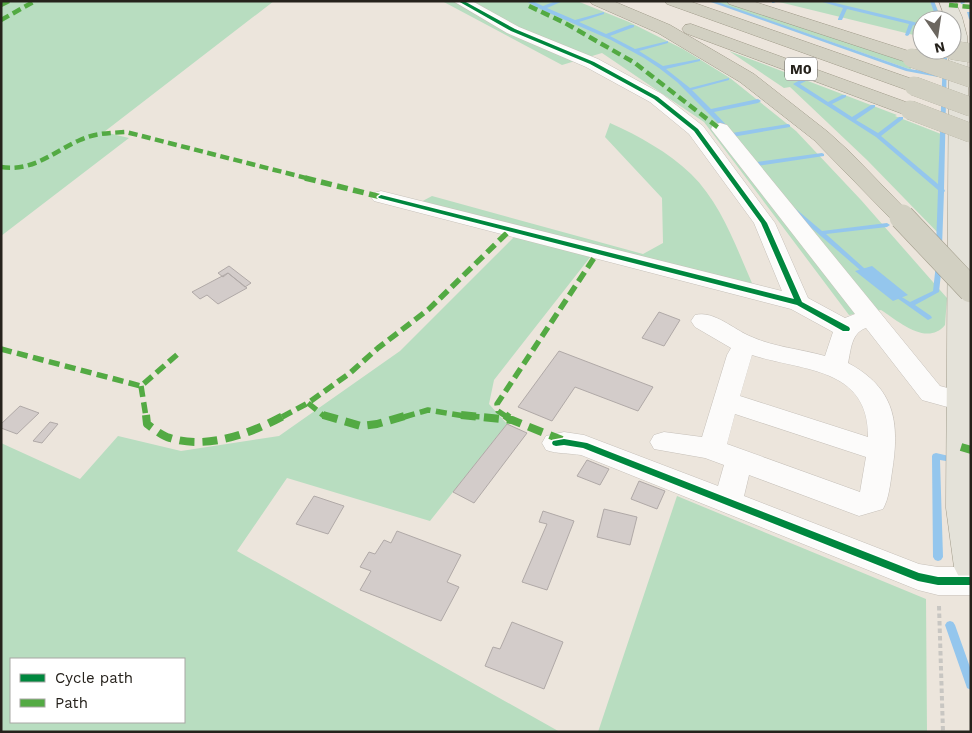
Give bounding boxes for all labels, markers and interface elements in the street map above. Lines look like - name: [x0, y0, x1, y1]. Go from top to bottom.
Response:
- north arrow: [912, 10, 962, 60]
- text: N: [933, 39, 947, 57]
- road number: M0: [785, 58, 817, 80]
- legend: [10, 658, 185, 723]
- text: Cycle path: [55, 669, 133, 687]
- text: Path: [55, 694, 88, 712]

